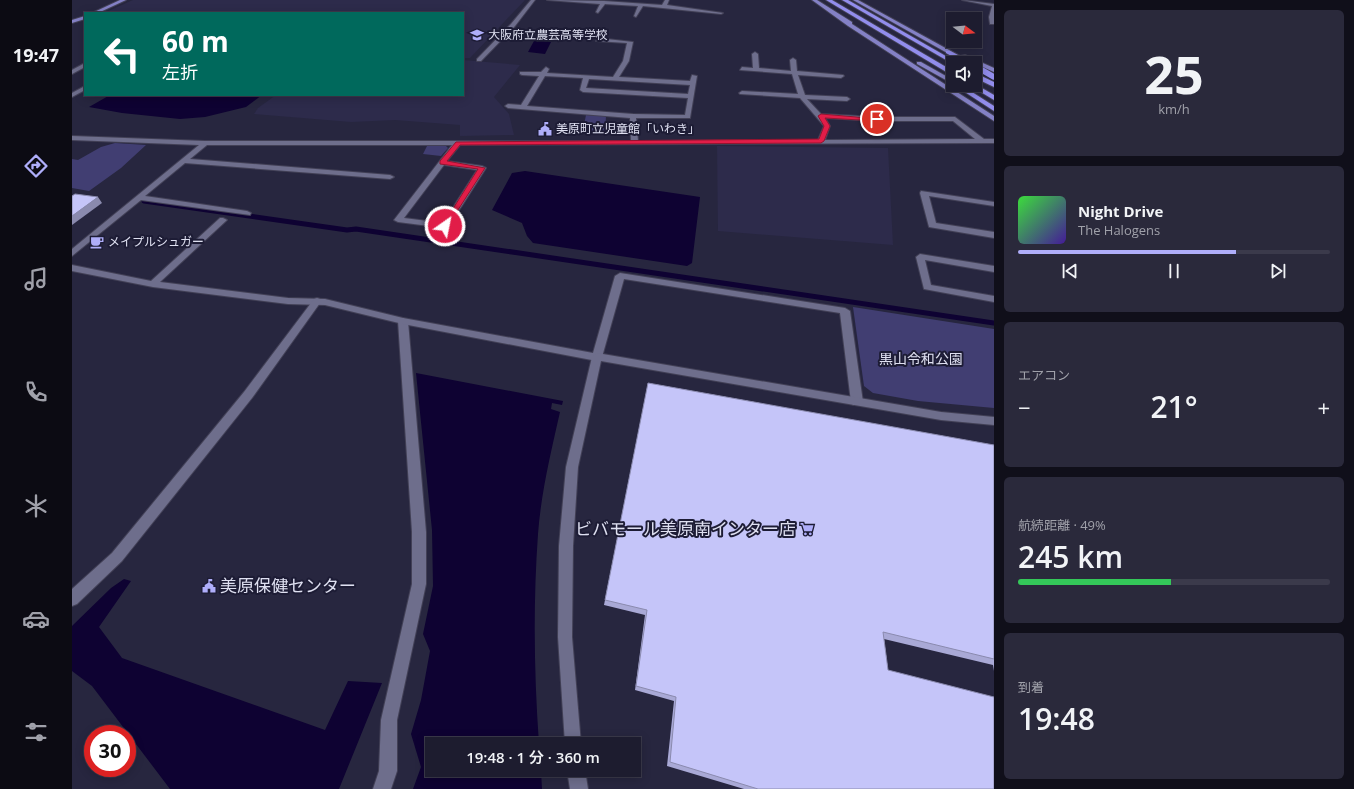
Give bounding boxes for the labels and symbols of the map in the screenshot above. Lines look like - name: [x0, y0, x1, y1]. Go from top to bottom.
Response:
- north arrow: [946, 12, 982, 48]
- place label: 大阪府立農芸高等学校: [488, 26, 608, 43]
- school or university icon: 大阪府立農芸高等学校: [469, 27, 485, 43]
- pin: [860, 102, 894, 136]
- place label: 美原町立児童館「いわき」: [556, 120, 700, 137]
- public building icon: 美原町立児童館「いわき」: [537, 121, 553, 137]
- position arrow: [424, 205, 466, 247]
- place label: メイプルシュガー: [108, 233, 204, 250]
- cafe icon: メイプルシュガー: [89, 234, 105, 250]
- park label: 黒山令和公園: [879, 349, 963, 368]
- place label: ビバモール美原南インター店: [575, 517, 796, 540]
- supermarket icon: ビバモール美原南インター店: [799, 521, 815, 537]
- place label: 美原保健センター: [220, 574, 356, 597]
- public building icon: 美原保健センター: [201, 578, 217, 594]
- speed limit sign: 30: [84, 725, 136, 777]

